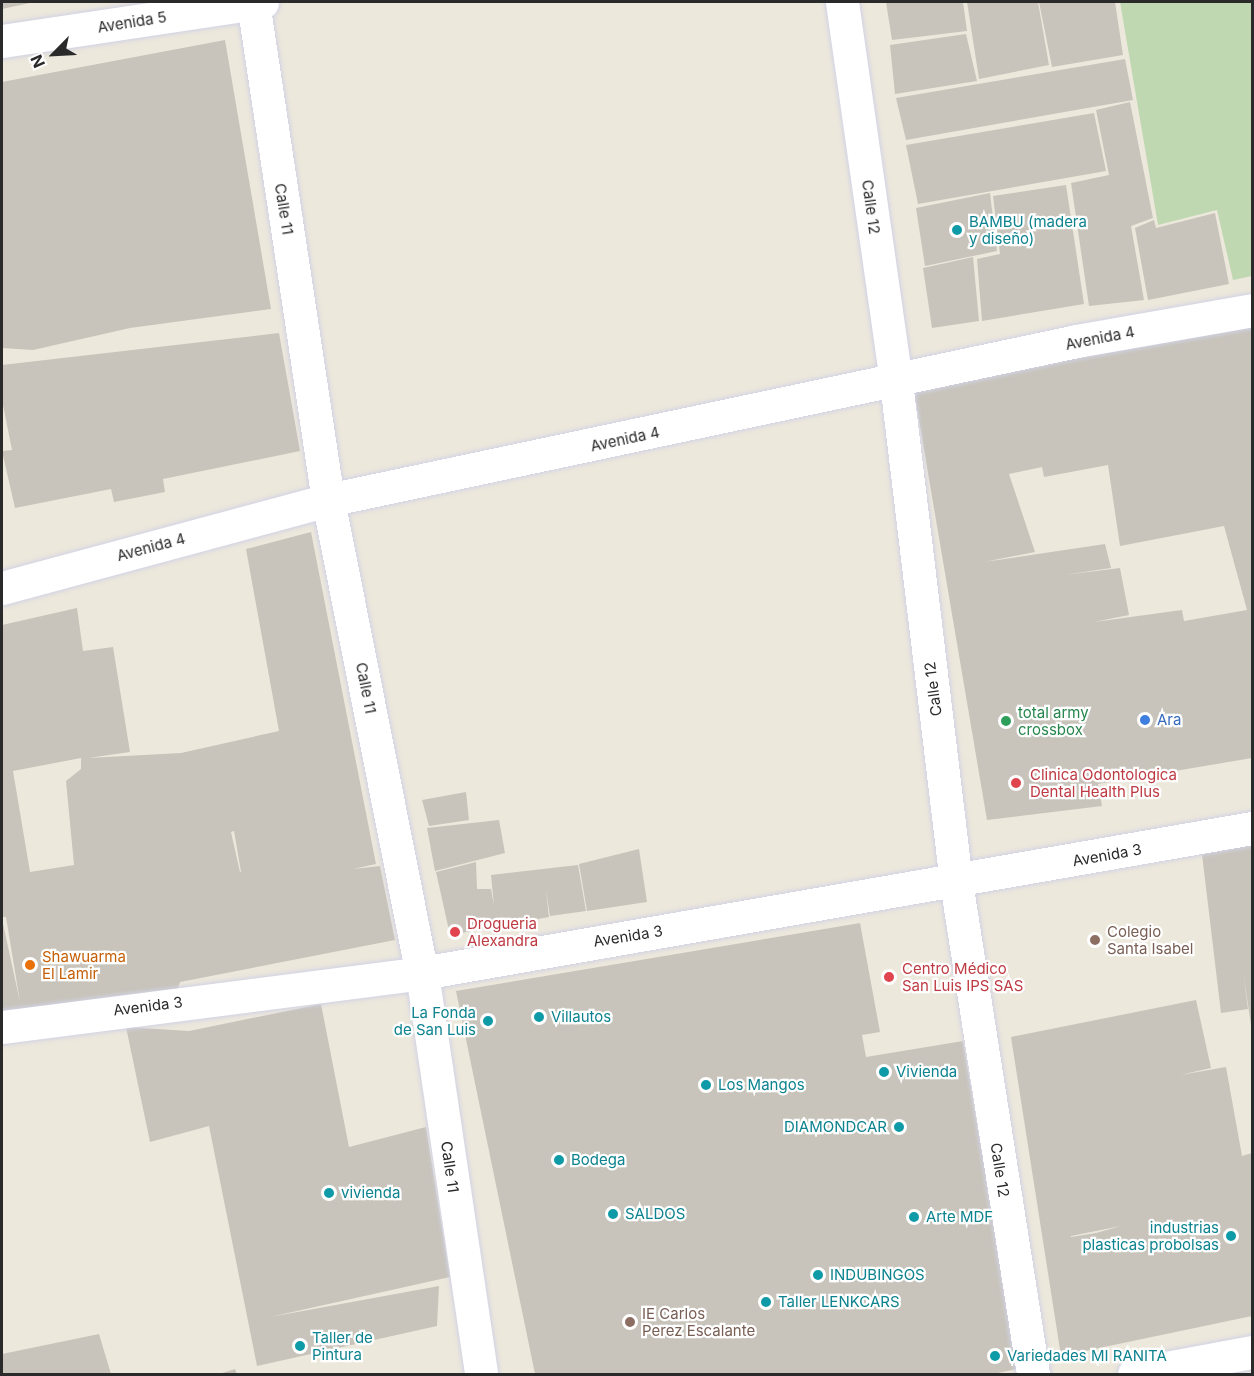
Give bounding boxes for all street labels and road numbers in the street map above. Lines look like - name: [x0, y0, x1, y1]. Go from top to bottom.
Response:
- street label: Avenida 5: [96, 8, 168, 36]
- street label: Calle 12: [858, 179, 884, 235]
- street label: Calle 11: [271, 182, 297, 236]
- street label: Avenida 4: [1064, 322, 1136, 354]
- street label: Avenida 4: [589, 423, 661, 455]
- street label: Avenida 4: [115, 529, 187, 565]
- street label: Calle 11: [352, 661, 380, 715]
- street label: Calle 12: [921, 661, 945, 717]
- street label: Avenida 3: [1071, 840, 1143, 870]
- street label: Avenida 3: [592, 922, 664, 950]
- street label: Avenida 3: [112, 993, 184, 1019]
- street label: Calle 11: [437, 1140, 463, 1194]
- street label: Calle 12: [987, 1142, 1013, 1198]

